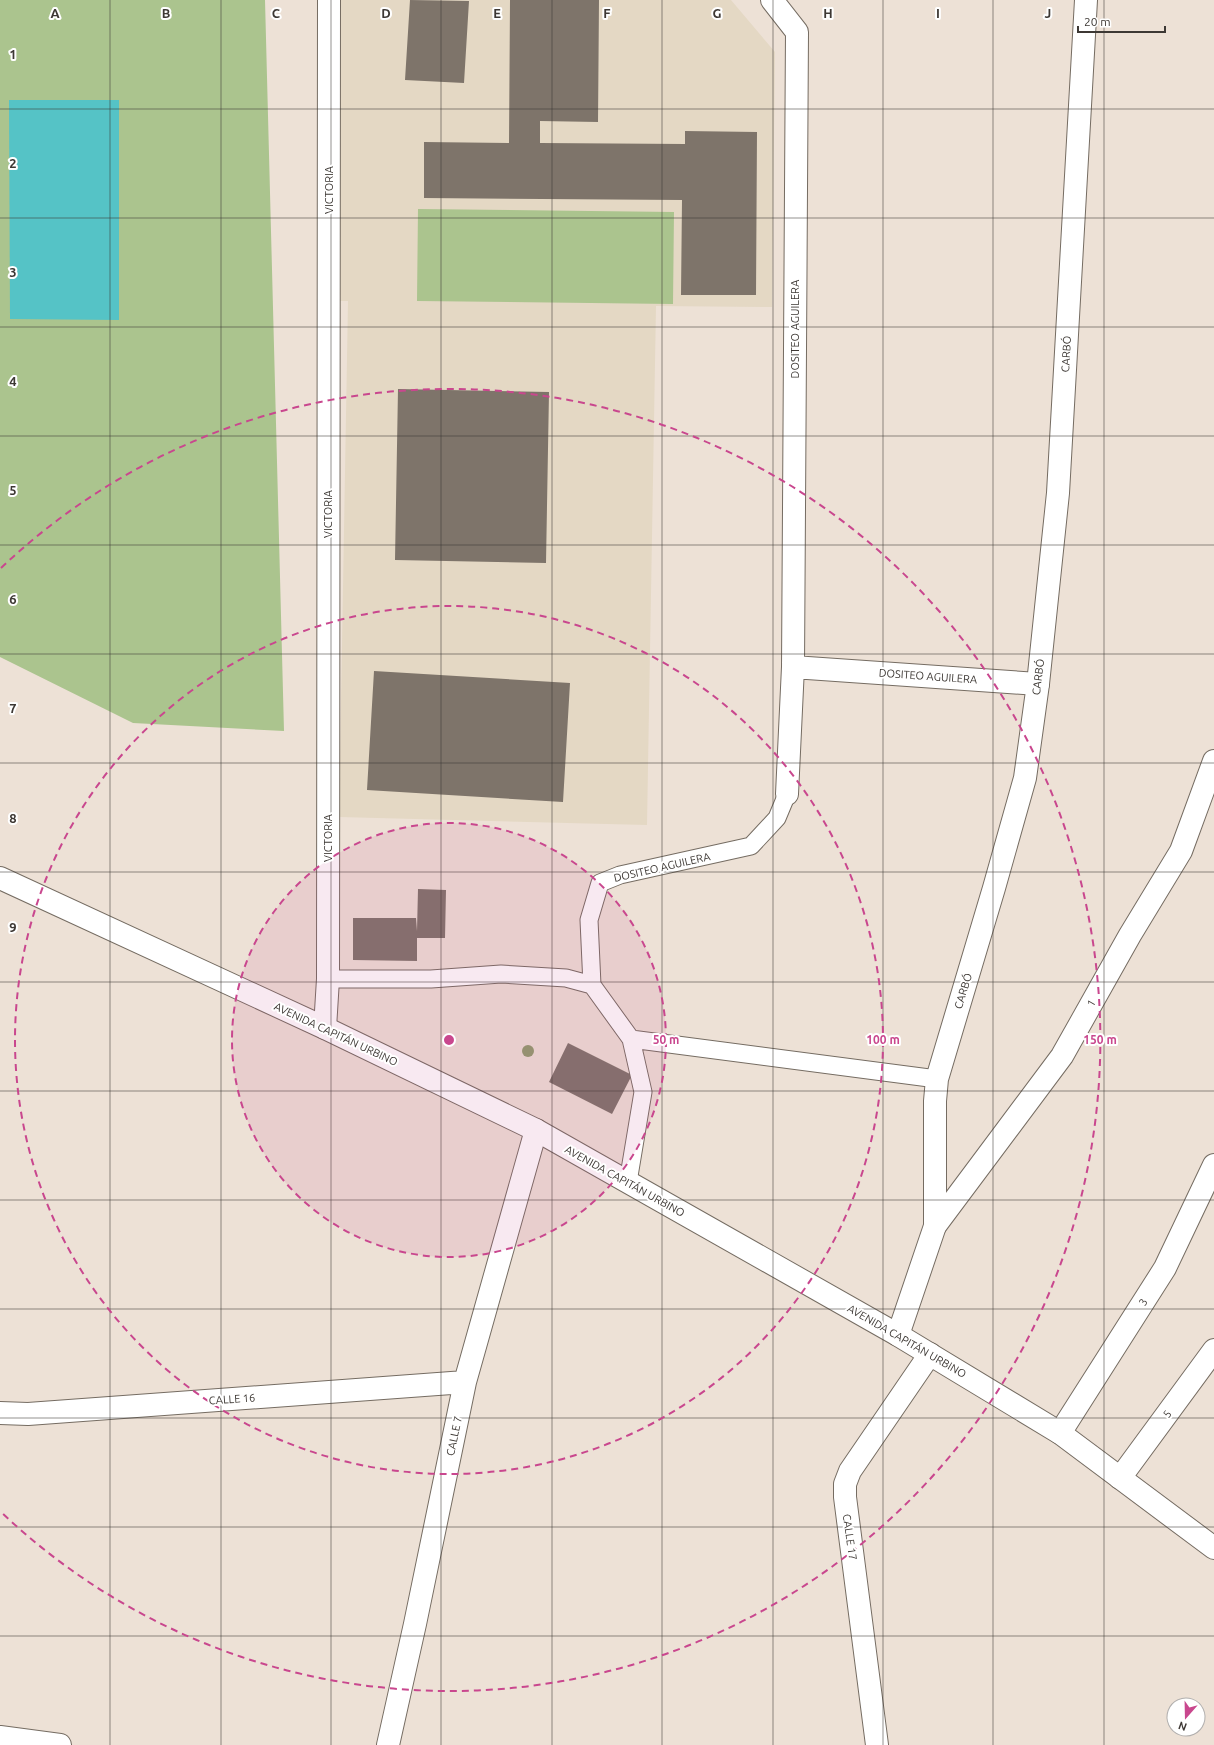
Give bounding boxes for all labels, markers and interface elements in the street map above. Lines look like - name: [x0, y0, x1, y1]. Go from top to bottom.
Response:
- text: A: [50, 6, 60, 20]
- text: B: [162, 6, 171, 20]
- text: C: [272, 6, 281, 20]
- text: D: [381, 6, 391, 20]
- text: E: [493, 6, 501, 20]
- text: F: [603, 6, 611, 20]
- text: G: [713, 6, 722, 20]
- text: H: [823, 6, 833, 20]
- text: I: [936, 6, 940, 20]
- text: J: [1045, 6, 1051, 20]
- scale bar: [1078, 8, 1165, 34]
- text: 20 m: [1084, 15, 1111, 28]
- text: 1: [9, 47, 17, 61]
- text: 2: [9, 156, 17, 170]
- street label: VICTORIA: [323, 165, 335, 214]
- text: 3: [9, 265, 17, 279]
- street label: DOSITEO AGUILERA: [789, 279, 801, 378]
- street label: CARBÓ: [1058, 335, 1073, 373]
- text: 4: [9, 374, 17, 388]
- text: 5: [9, 483, 17, 497]
- street label: VICTORIA: [322, 489, 334, 538]
- text: 6: [9, 592, 17, 606]
- street label: CARBÓ: [1029, 658, 1046, 696]
- street label: DOSITEO AGUILERA: [878, 667, 979, 685]
- text: 7: [9, 701, 17, 715]
- text: 8: [9, 811, 17, 825]
- street label: VICTORIA: [322, 813, 334, 862]
- street label: DOSITEO AGUILERA: [613, 850, 712, 884]
- text: 9: [9, 920, 17, 934]
- street label: CARBÓ: [951, 971, 974, 1010]
- street label: 1: [1084, 997, 1098, 1009]
- street label: AVENIDA CAPITÁN URBINO: [272, 999, 400, 1068]
- centre of rings: [442, 1033, 456, 1047]
- text: 50 m: [653, 1033, 679, 1046]
- text: 100 m: [866, 1033, 900, 1046]
- text: 150 m: [1083, 1033, 1117, 1046]
- street label: AVENIDA CAPITÁN URBINO: [563, 1142, 687, 1219]
- street label: 3: [1136, 1296, 1150, 1308]
- street label: AVENIDA CAPITÁN URBINO: [846, 1301, 969, 1380]
- street label: CALLE 16: [208, 1391, 256, 1407]
- street label: 5: [1160, 1408, 1174, 1420]
- street label: CALLE 7: [444, 1415, 464, 1457]
- street label: CALLE 17: [841, 1513, 859, 1561]
- north arrow: [1166, 1697, 1206, 1737]
- text: N: [1177, 1719, 1188, 1733]

